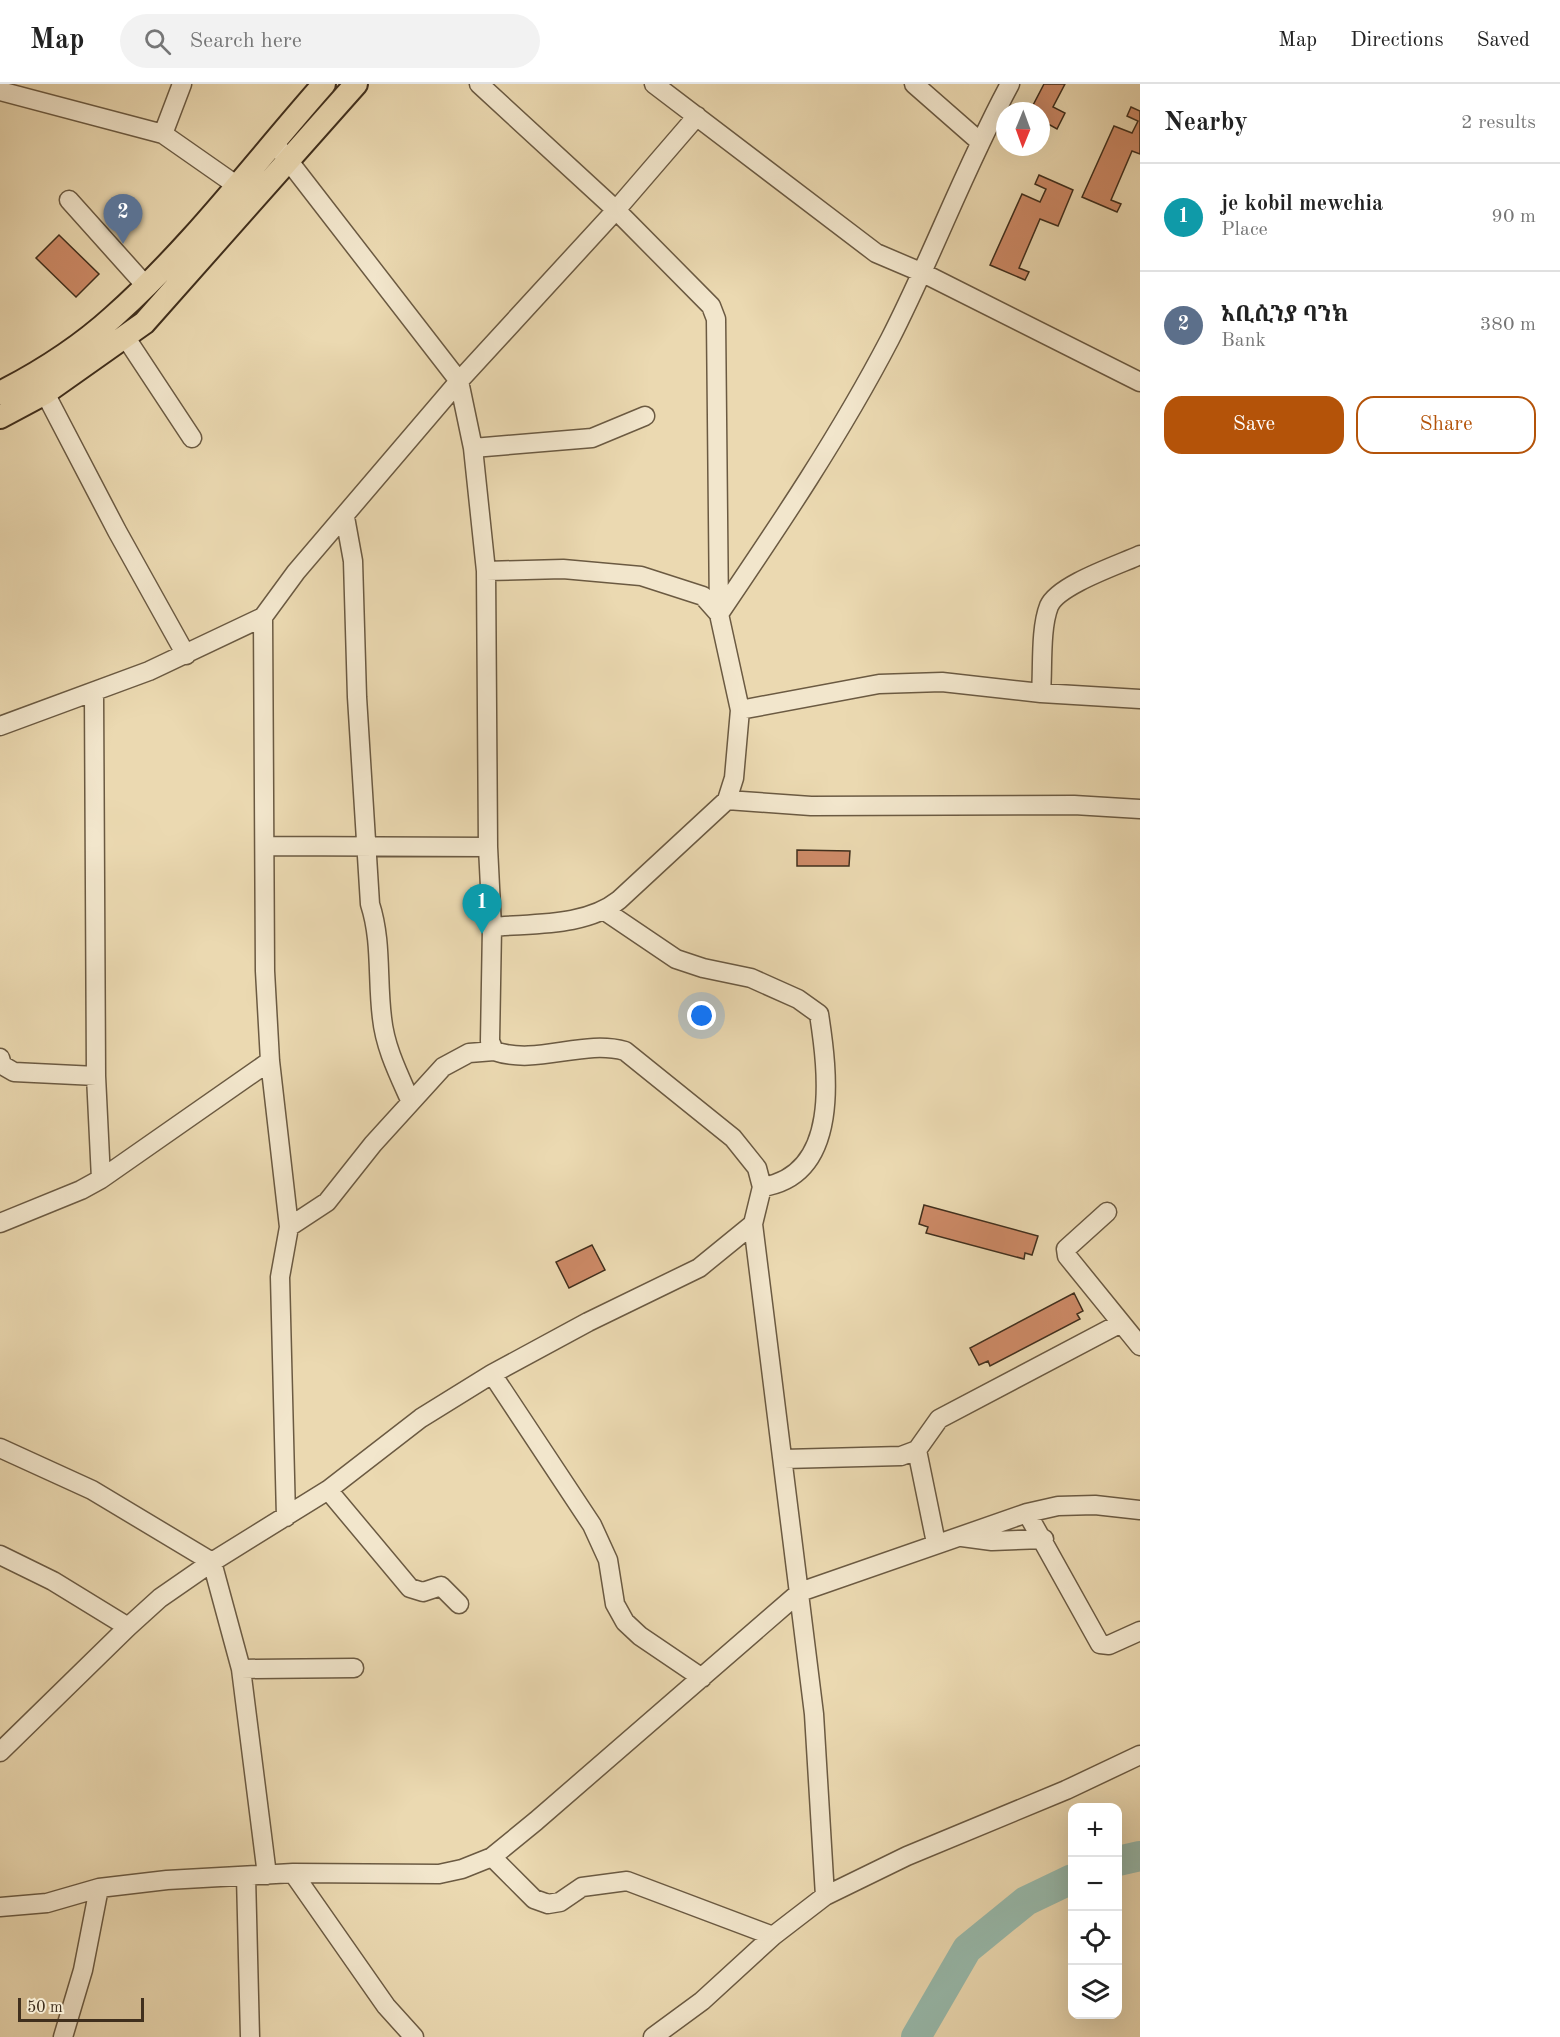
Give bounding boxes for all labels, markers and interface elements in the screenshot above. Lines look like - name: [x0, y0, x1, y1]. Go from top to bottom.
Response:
- search box: [120, 14, 540, 68]
- icon: search: [141, 25, 174, 58]
- text: Map: [30, 27, 84, 55]
- text: Search here: [189, 30, 302, 52]
- text: Map: [1278, 30, 1317, 51]
- text: Directions: [1350, 30, 1444, 51]
- text: Saved: [1477, 30, 1530, 51]
- north arrow: [996, 102, 1050, 156]
- text: Nearby: [1164, 110, 1248, 136]
- text: 2 results: [1461, 113, 1536, 133]
- text: je kobil mewchia: [1221, 193, 1383, 215]
- pin: 2: [104, 194, 142, 244]
- text: 1: [1178, 207, 1189, 227]
- text: 90 m: [1491, 207, 1536, 227]
- text: Place: [1221, 220, 1268, 240]
- text: አቢሲንያ ባንክ: [1221, 304, 1348, 326]
- text: 2: [1178, 315, 1189, 335]
- text: 380 m: [1480, 315, 1536, 335]
- text: Bank: [1221, 331, 1266, 351]
- button: Save: [1164, 396, 1344, 454]
- button: Share: [1356, 396, 1536, 454]
- pin: 1: [462, 884, 502, 934]
- your location: [687, 1001, 716, 1030]
- map controls: [1068, 1803, 1122, 2019]
- button: +: [1068, 1803, 1122, 1857]
- button: −: [1068, 1857, 1122, 1911]
- button: locate: [1068, 1911, 1122, 1965]
- button: layers: [1068, 1965, 1122, 2019]
- scale bar: [18, 1995, 144, 2022]
- text: 50 m: [27, 2000, 63, 2016]

